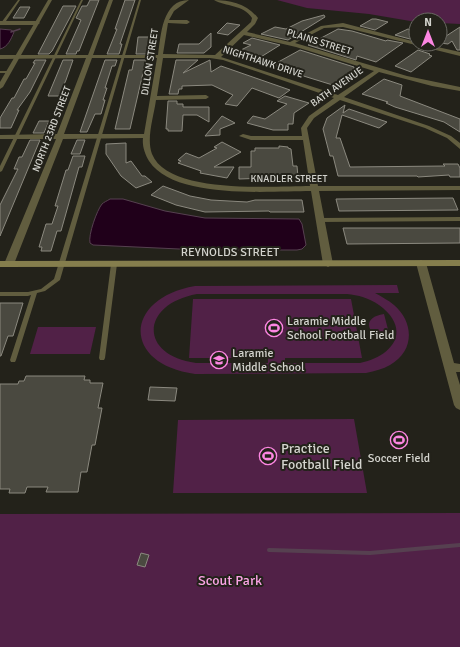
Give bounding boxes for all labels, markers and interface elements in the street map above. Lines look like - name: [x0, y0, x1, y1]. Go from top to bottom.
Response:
- north arrow: [408, 12, 448, 52]
- text: N: [424, 16, 432, 29]
- street label: PLAINS STREET: [285, 26, 353, 58]
- street label: DILLON STREET: [139, 28, 161, 96]
- street label: NIGHTHAWK DRIVE: [221, 43, 305, 81]
- street label: BATH AVENUE: [308, 64, 366, 110]
- street label: NORTH 23RD STREET: [30, 84, 74, 174]
- street label: KNADLER STREET: [251, 173, 327, 185]
- street label: REYNOLDS STREET: [181, 245, 279, 260]
- place label: Laramie Middle School Football Field: [287, 314, 394, 343]
- sports icon: Laramie Middle School Football Field: [264, 318, 284, 338]
- place label: Laramie Middle School: [232, 346, 305, 375]
- school or university icon: Laramie Middle School: [209, 350, 229, 370]
- sports icon: Soccer Field: [389, 430, 409, 450]
- place label: Practice Football Field: [281, 440, 362, 473]
- sports icon: Practice Football Field: [258, 446, 278, 466]
- place label: Soccer Field: [368, 451, 430, 466]
- park label: Scout Park: [198, 572, 262, 589]

